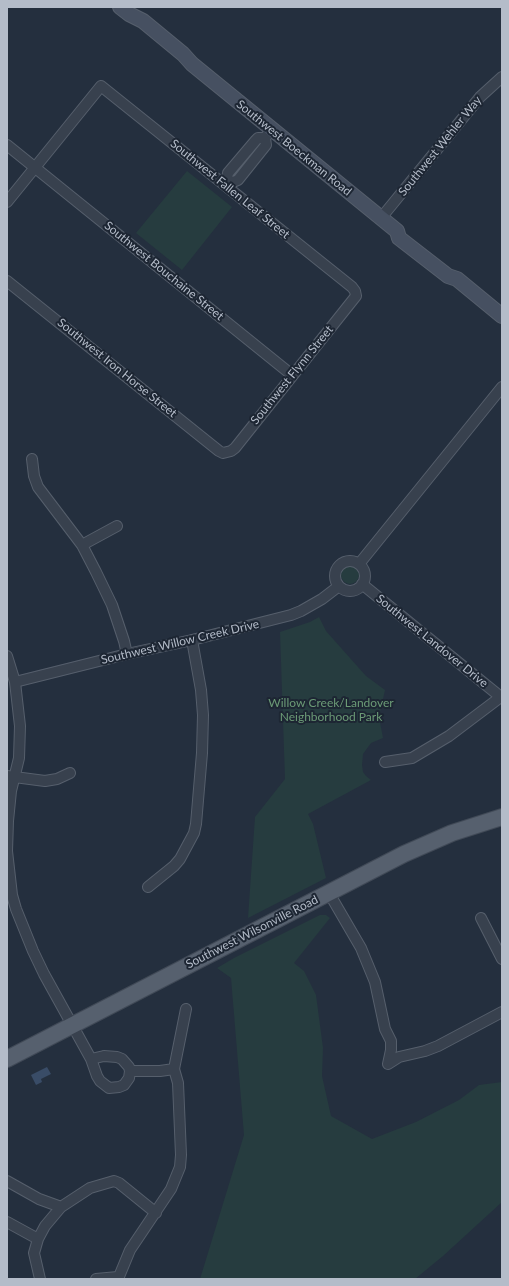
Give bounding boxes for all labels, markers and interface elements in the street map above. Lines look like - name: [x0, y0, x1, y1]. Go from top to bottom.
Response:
- street label: Southwest Wehler Way: [395, 93, 485, 199]
- street label: Southwest Boeckman Road: [234, 97, 354, 199]
- street label: Southwest Fallen Leaf Street: [167, 136, 293, 242]
- street label: Southwest Bouchaine Street: [101, 218, 227, 324]
- street label: Southwest Iron Horse Street: [54, 315, 180, 421]
- street label: Southwest Flynn Street: [248, 323, 336, 427]
- street label: Southwest Landover Drive: [373, 591, 491, 691]
- street label: Southwest Willow Creek Drive: [100, 617, 260, 667]
- park label: Willow Creek/Landover Neighborhood Park: [268, 696, 394, 724]
- street label: Southwest Wilsonville Road: [183, 892, 321, 972]

